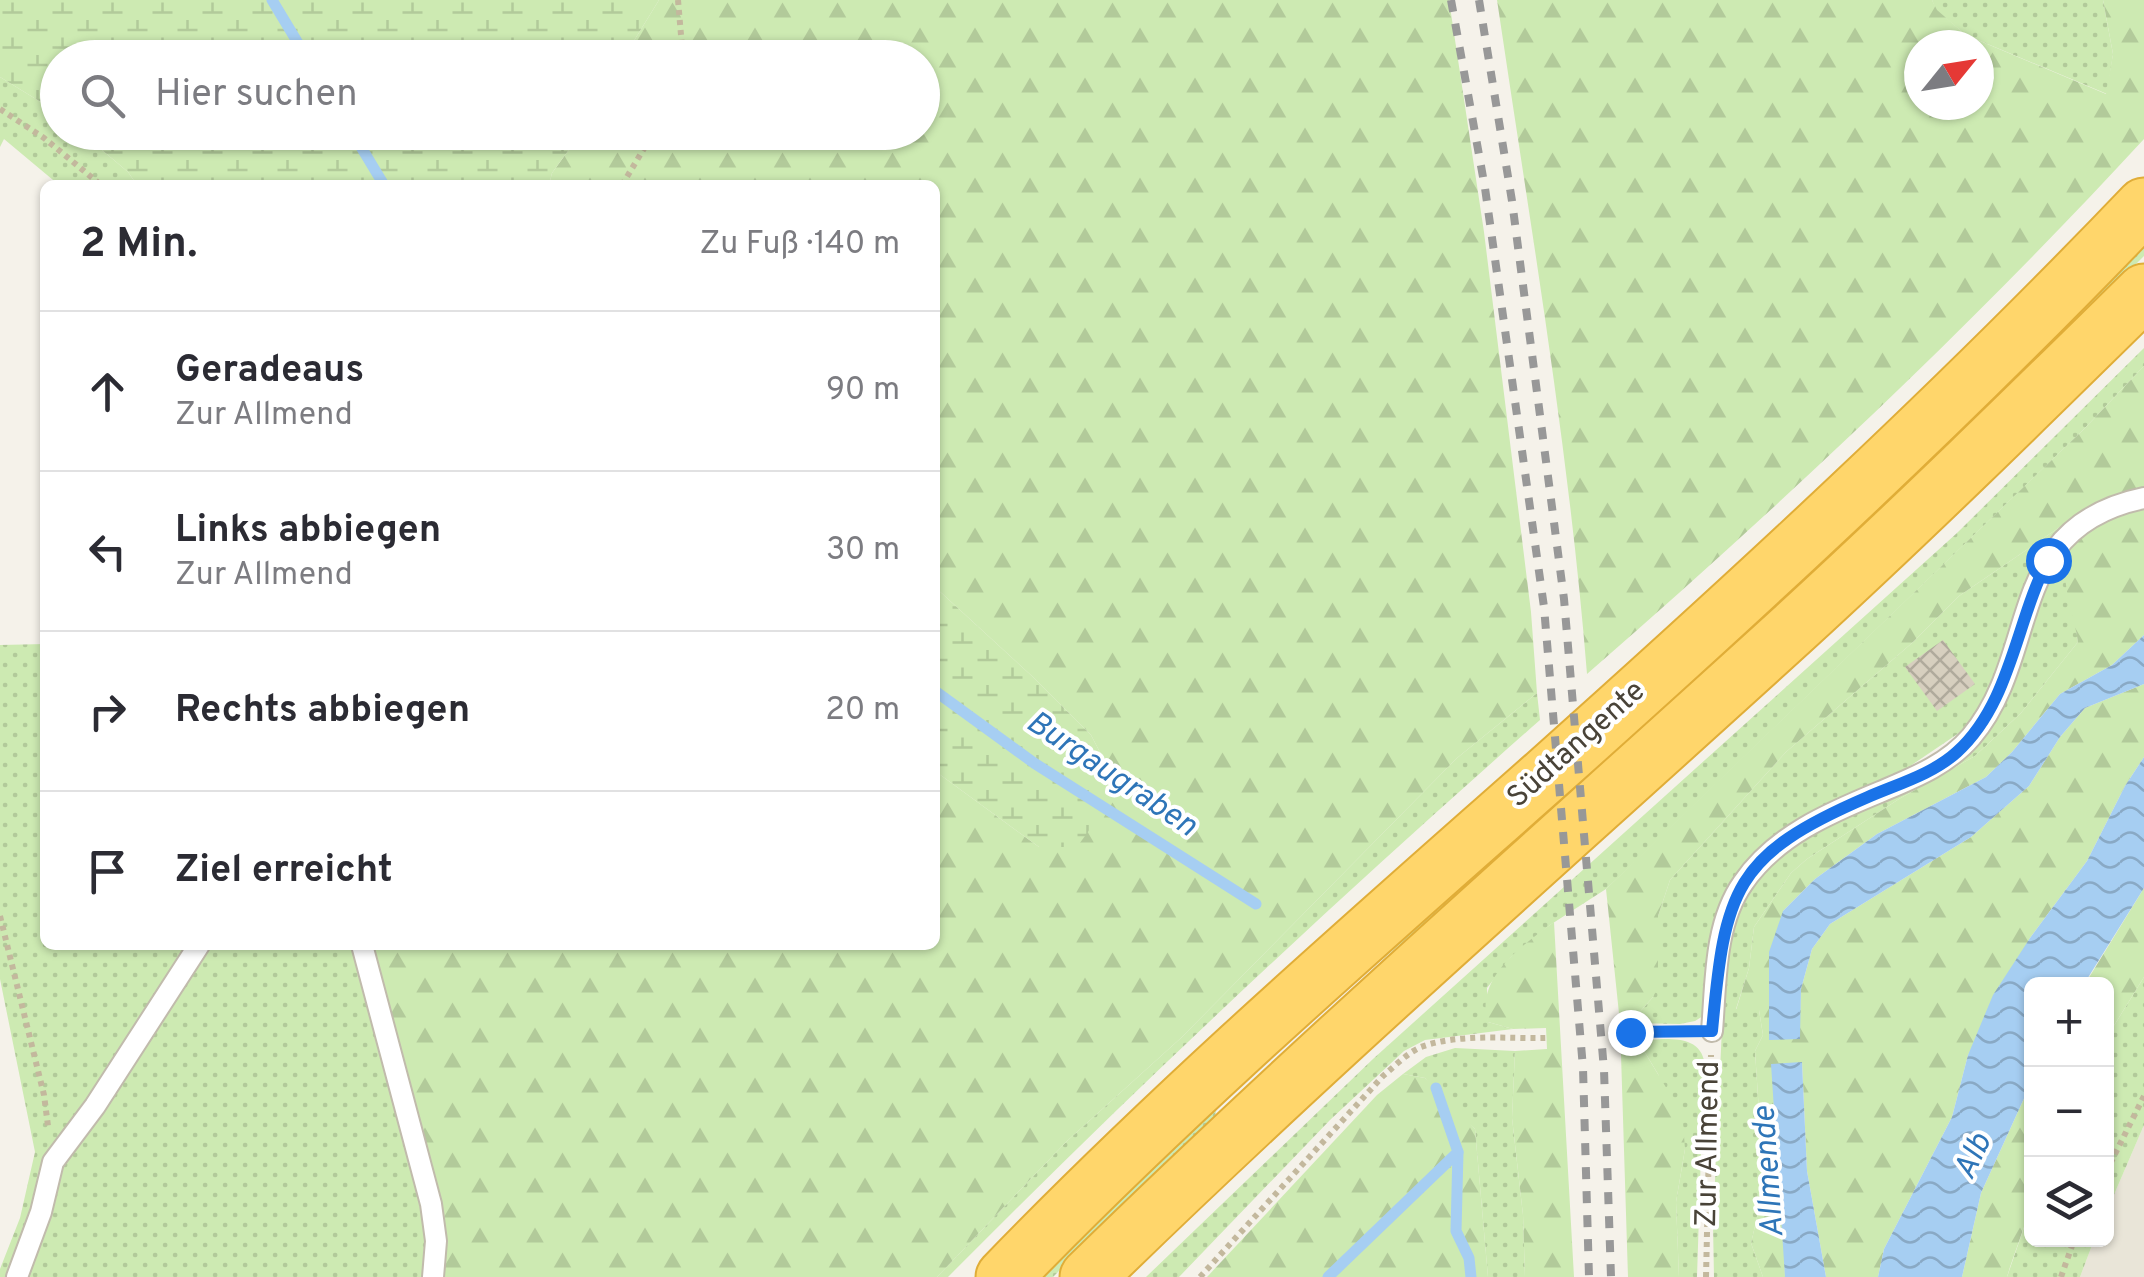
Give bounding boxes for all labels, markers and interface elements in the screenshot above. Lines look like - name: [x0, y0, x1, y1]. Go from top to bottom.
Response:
- north arrow: [1904, 30, 1994, 120]
- search box: [40, 40, 940, 150]
- icon: search: [75, 68, 130, 123]
- text: Hier suchen: [155, 71, 358, 120]
- text: 2 Min.: [80, 219, 197, 272]
- text: Zu Fuß · 140 m: [700, 225, 900, 265]
- text: Geradeaus: [175, 347, 364, 396]
- icon: ahead: [80, 364, 135, 419]
- text: 90 m: [826, 371, 900, 411]
- text: Zur Allmend: [175, 396, 353, 436]
- text: Links abbiegen: [175, 507, 441, 556]
- icon: left: [80, 524, 135, 579]
- text: 30 m: [826, 531, 900, 571]
- route start: [2026, 538, 2072, 584]
- text: Zur Allmend: [175, 556, 353, 596]
- street label: Südtangente: [1500, 673, 1654, 817]
- icon: right: [80, 684, 135, 739]
- text: Rechts abbiegen: [175, 687, 470, 736]
- text: 20 m: [825, 691, 900, 731]
- water label: Burgaugraben: [1018, 703, 1205, 847]
- icon: arrive: [80, 844, 135, 899]
- text: Ziel erreicht: [175, 847, 393, 896]
- map controls: [2024, 977, 2114, 1247]
- button: +: [2024, 977, 2114, 1067]
- route end: [1608, 1010, 1654, 1056]
- street label: Zur Allmend: [1689, 1060, 1729, 1228]
- button: −: [2024, 1067, 2114, 1157]
- water label: Allmende: [1745, 1105, 1795, 1239]
- water label: Alb: [1946, 1127, 2002, 1186]
- button: layers: [2024, 1157, 2114, 1247]

